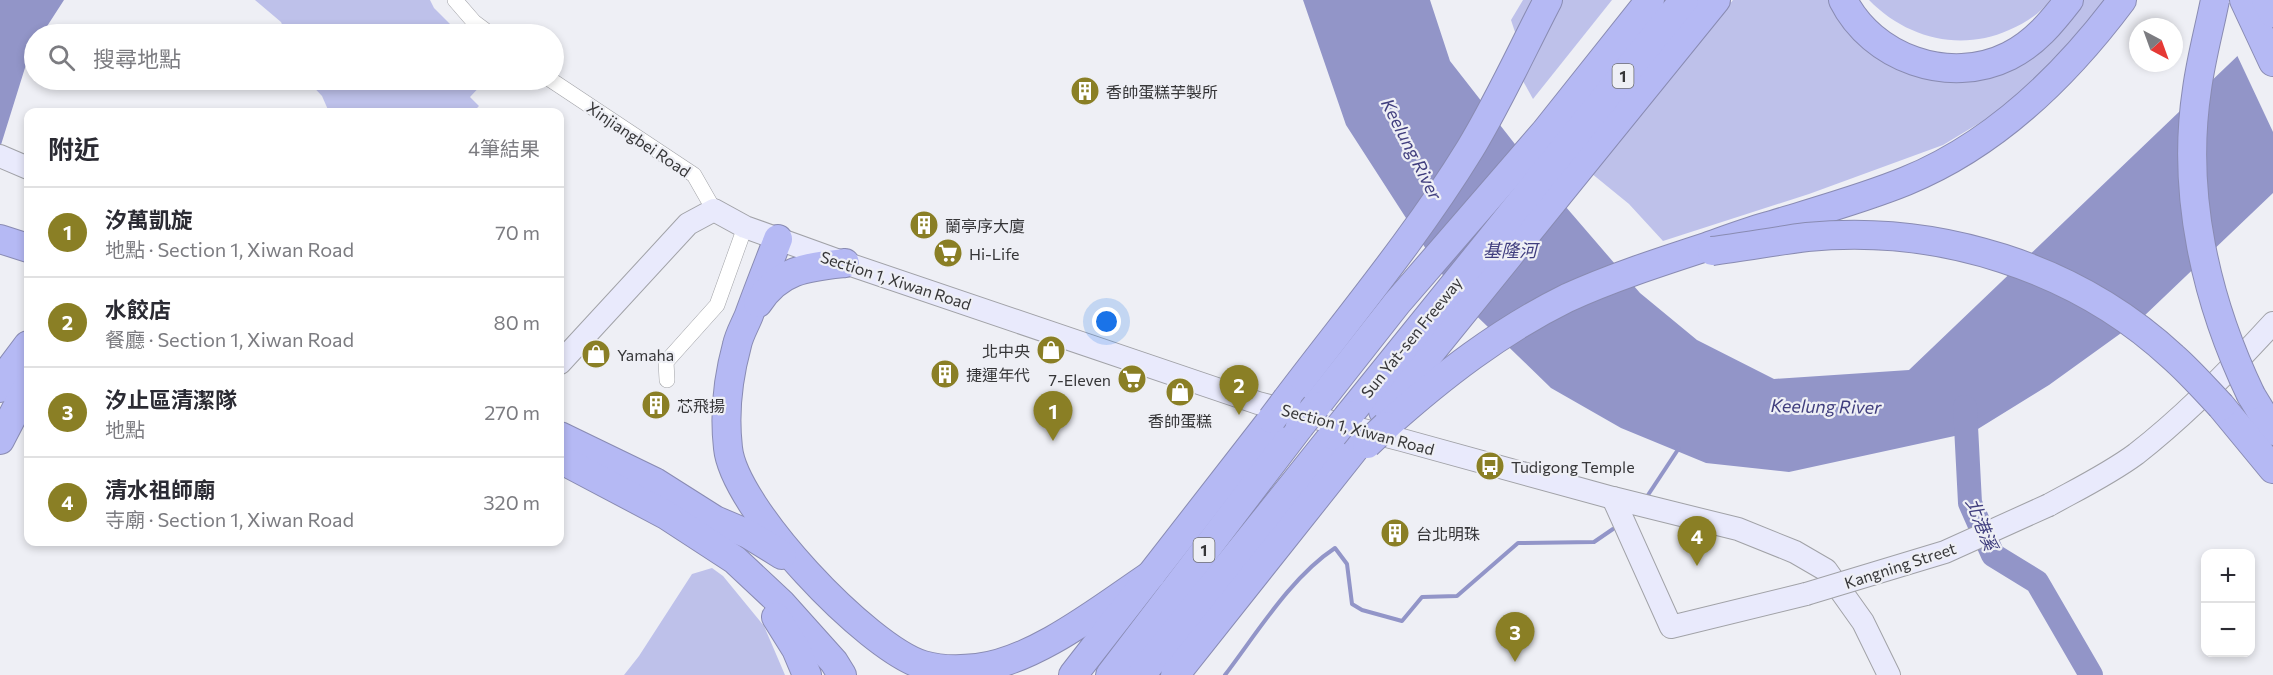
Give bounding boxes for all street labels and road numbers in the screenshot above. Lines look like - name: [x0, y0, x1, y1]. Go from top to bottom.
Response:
- road number: 1: [1612, 64, 1634, 88]
- street label: Xinjiangbei Road: [584, 97, 694, 181]
- street label: Section 1, Xiwan Road: [818, 247, 974, 313]
- street label: Sun Yat-sen Freeway: [1356, 273, 1466, 401]
- street label: Section 1, Xiwan Road: [1280, 399, 1436, 459]
- road number: 1: [1194, 538, 1214, 562]
- street label: Kangning Street: [1842, 538, 1959, 592]

